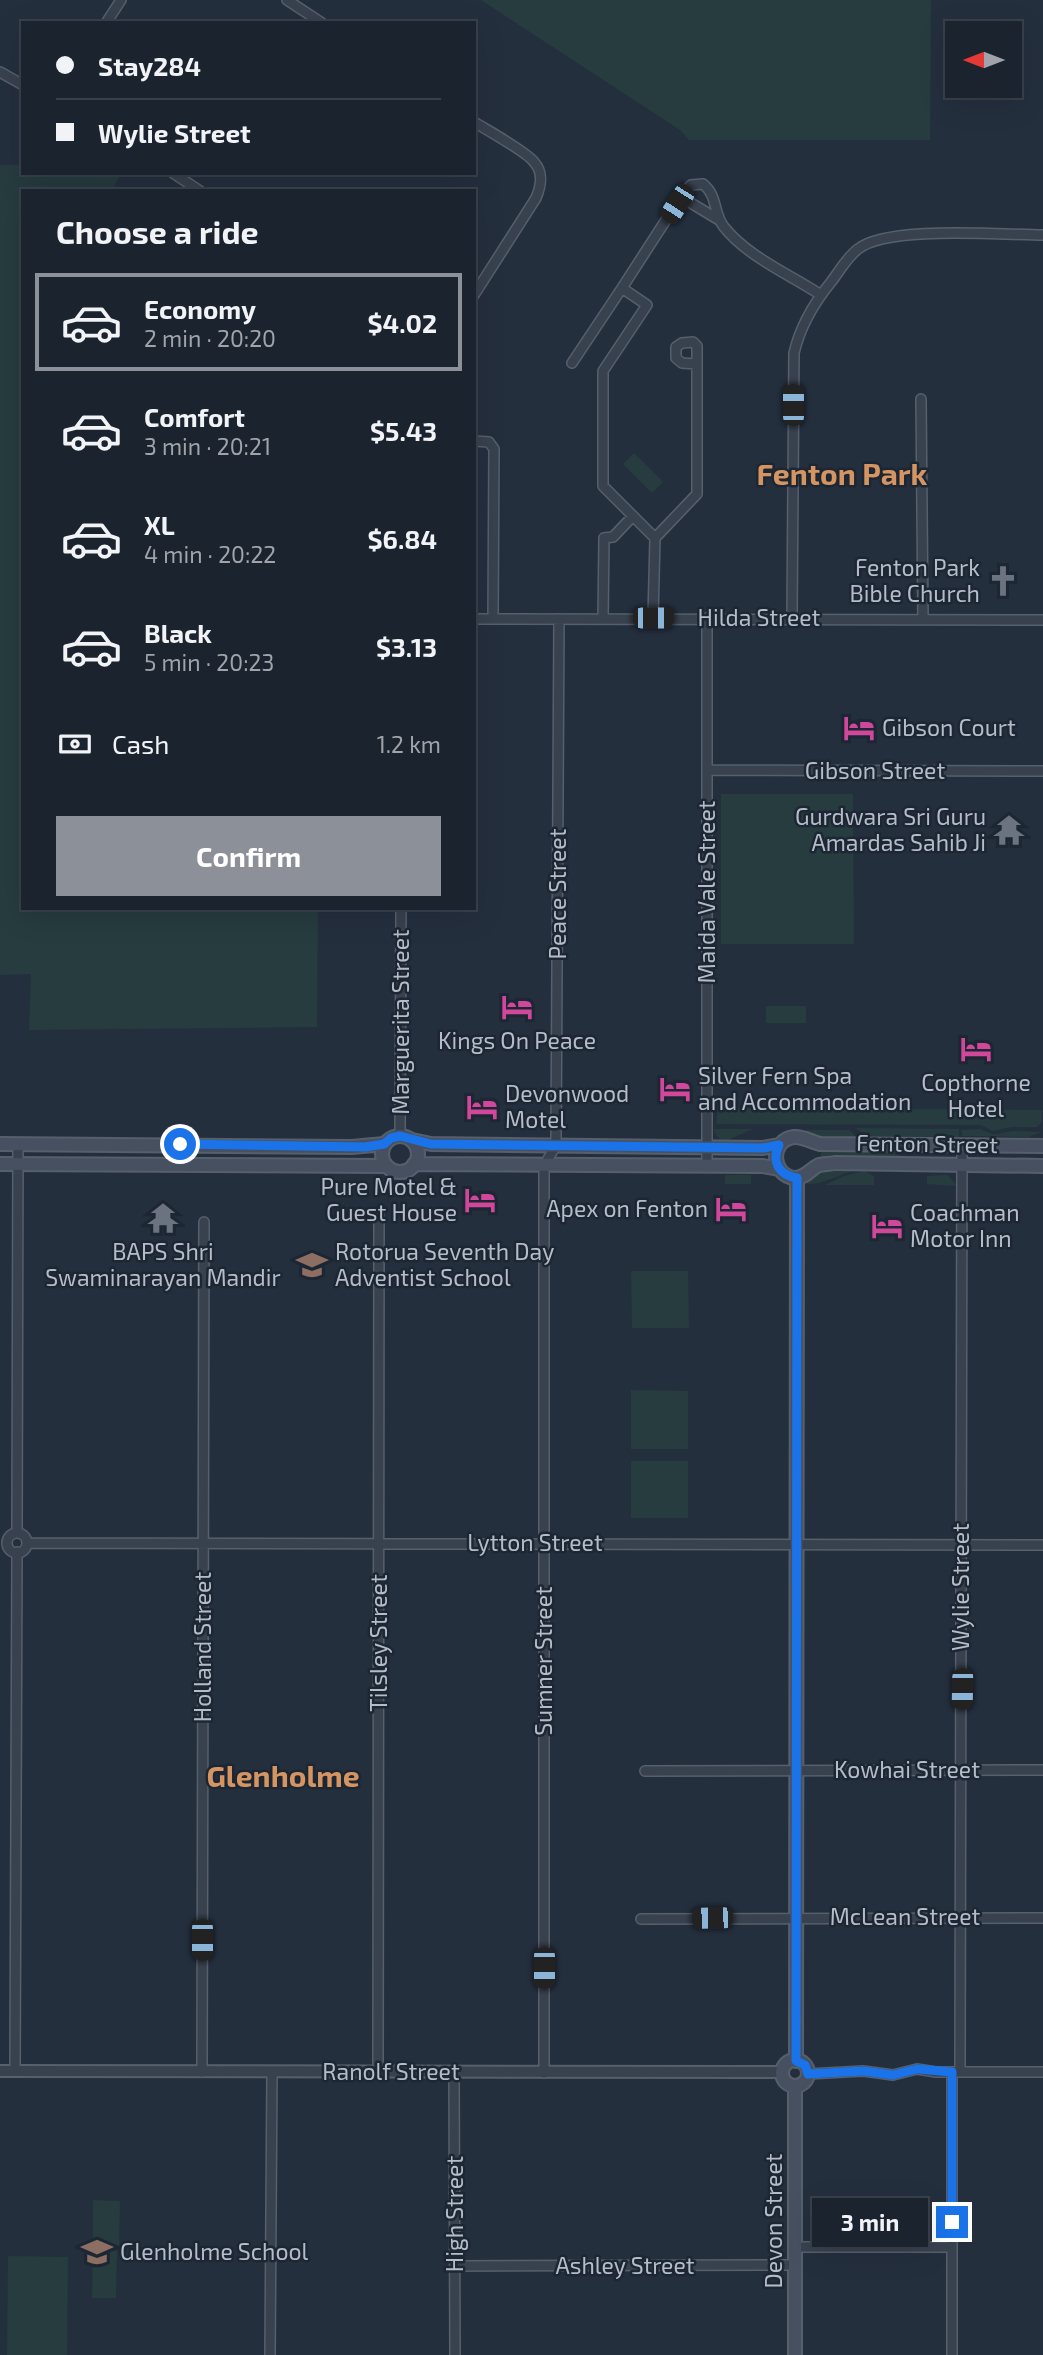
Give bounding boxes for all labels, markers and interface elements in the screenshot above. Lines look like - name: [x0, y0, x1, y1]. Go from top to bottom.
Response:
- north arrow: [945, 21, 1022, 98]
- map controls: [945, 21, 1022, 98]
- text: Stay284: [98, 50, 201, 81]
- text: Wylie Street: [98, 117, 251, 148]
- car: [657, 181, 698, 227]
- text: Choose a ride: [56, 212, 259, 250]
- icon: car: [60, 291, 123, 354]
- text: Economy: [144, 293, 256, 324]
- text: $4.02: [368, 307, 437, 338]
- text: 2 min · 20:20: [144, 324, 276, 352]
- car: [783, 384, 804, 426]
- icon: car: [60, 399, 123, 462]
- text: Comfort: [144, 401, 245, 432]
- text: $5.43: [370, 415, 437, 446]
- text: 3 min · 20:21: [144, 432, 271, 460]
- district label: Fenton Park: [757, 455, 928, 491]
- icon: car: [60, 507, 123, 570]
- text: XL: [144, 509, 175, 540]
- text: $6.84: [367, 523, 437, 554]
- text: 4 min · 20:22: [144, 540, 276, 568]
- place label: Fenton Park Bible Church: [849, 553, 980, 607]
- church icon: Fenton Park Bible Church: [986, 564, 1020, 598]
- street label: Hilda Street: [698, 603, 821, 631]
- car: [633, 608, 675, 629]
- icon: car: [60, 615, 123, 678]
- text: Black: [144, 617, 212, 648]
- text: $3.13: [376, 631, 437, 662]
- text: 5 min · 20:23: [144, 648, 274, 676]
- hotel icon: Gibson Court: [842, 711, 876, 745]
- place label: Gibson Court: [882, 713, 1016, 741]
- icon: cash: [56, 725, 94, 763]
- text: Cash: [112, 728, 169, 759]
- text: 1.2 km: [377, 730, 441, 758]
- street label: Gibson Street: [805, 756, 945, 784]
- street label: Maida Vale Street: [692, 800, 720, 984]
- place label: Gurdwara Sri Guru Amardas Sahib Ji: [795, 802, 986, 856]
- temple icon: Gurdwara Sri Guru Amardas Sahib Ji: [992, 813, 1026, 847]
- button: Confirm: [56, 816, 441, 896]
- street label: Peace Street: [543, 828, 571, 959]
- street label: Marguerita Street: [386, 929, 414, 1115]
- hotel icon: Kings On Peace: [500, 990, 534, 1024]
- place label: Kings On Peace: [438, 1026, 596, 1054]
- hotel icon: Copthorne Hotel: [959, 1032, 993, 1066]
- place label: Silver Fern Spa and Accommodation: [698, 1061, 911, 1115]
- place label: Copthorne Hotel: [921, 1068, 1031, 1122]
- hotel icon: Silver Fern Spa and Accommodation: [658, 1072, 692, 1106]
- place label: Devonwood Motel: [505, 1079, 629, 1133]
- hotel icon: Devonwood Motel: [465, 1090, 499, 1124]
- route start: [164, 1128, 196, 1160]
- street label: Fenton Street: [856, 1128, 998, 1158]
- place label: Pure Motel & Guest House: [320, 1172, 457, 1226]
- hotel icon: Pure Motel & Guest House: [463, 1183, 497, 1217]
- hotel icon: Apex on Fenton: [714, 1192, 748, 1226]
- place label: Apex on Fenton: [546, 1194, 708, 1222]
- place label: Coachman Motor Inn: [910, 1198, 1020, 1252]
- temple icon: BAPS Shri Swaminarayan Mandir: [146, 1201, 180, 1235]
- hotel icon: Coachman Motor Inn: [870, 1209, 904, 1243]
- place label: BAPS Shri Swaminarayan Mandir: [45, 1237, 281, 1291]
- place label: Rotorua Seventh Day Adventist School: [335, 1237, 554, 1291]
- school or university icon: Rotorua Seventh Day Adventist School: [295, 1248, 329, 1282]
- street label: Wylie Street: [946, 1523, 974, 1651]
- street label: Lytton Street: [467, 1528, 603, 1556]
- street label: Holland Street: [188, 1572, 216, 1722]
- street label: Tilsley Street: [364, 1574, 392, 1712]
- street label: Sumner Street: [529, 1586, 557, 1736]
- car: [952, 1668, 973, 1710]
- street label: Kowhai Street: [834, 1755, 980, 1783]
- district label: Glenholme: [206, 1757, 360, 1793]
- street label: McLean Street: [830, 1902, 981, 1930]
- car: [691, 1907, 734, 1929]
- car: [192, 1919, 213, 1961]
- car: [534, 1947, 555, 1989]
- street label: Ranolf Street: [322, 2057, 460, 2085]
- street label: Devon Street: [759, 2153, 787, 2289]
- street label: High Street: [440, 2156, 468, 2272]
- callout: 3 min: [812, 2198, 928, 2246]
- route end: [936, 2206, 968, 2238]
- text: 3 min: [841, 2208, 899, 2236]
- school or university icon: Glenholme School: [80, 2235, 114, 2269]
- place label: Glenholme School: [120, 2237, 309, 2265]
- street label: Ashley Street: [555, 2251, 695, 2279]

